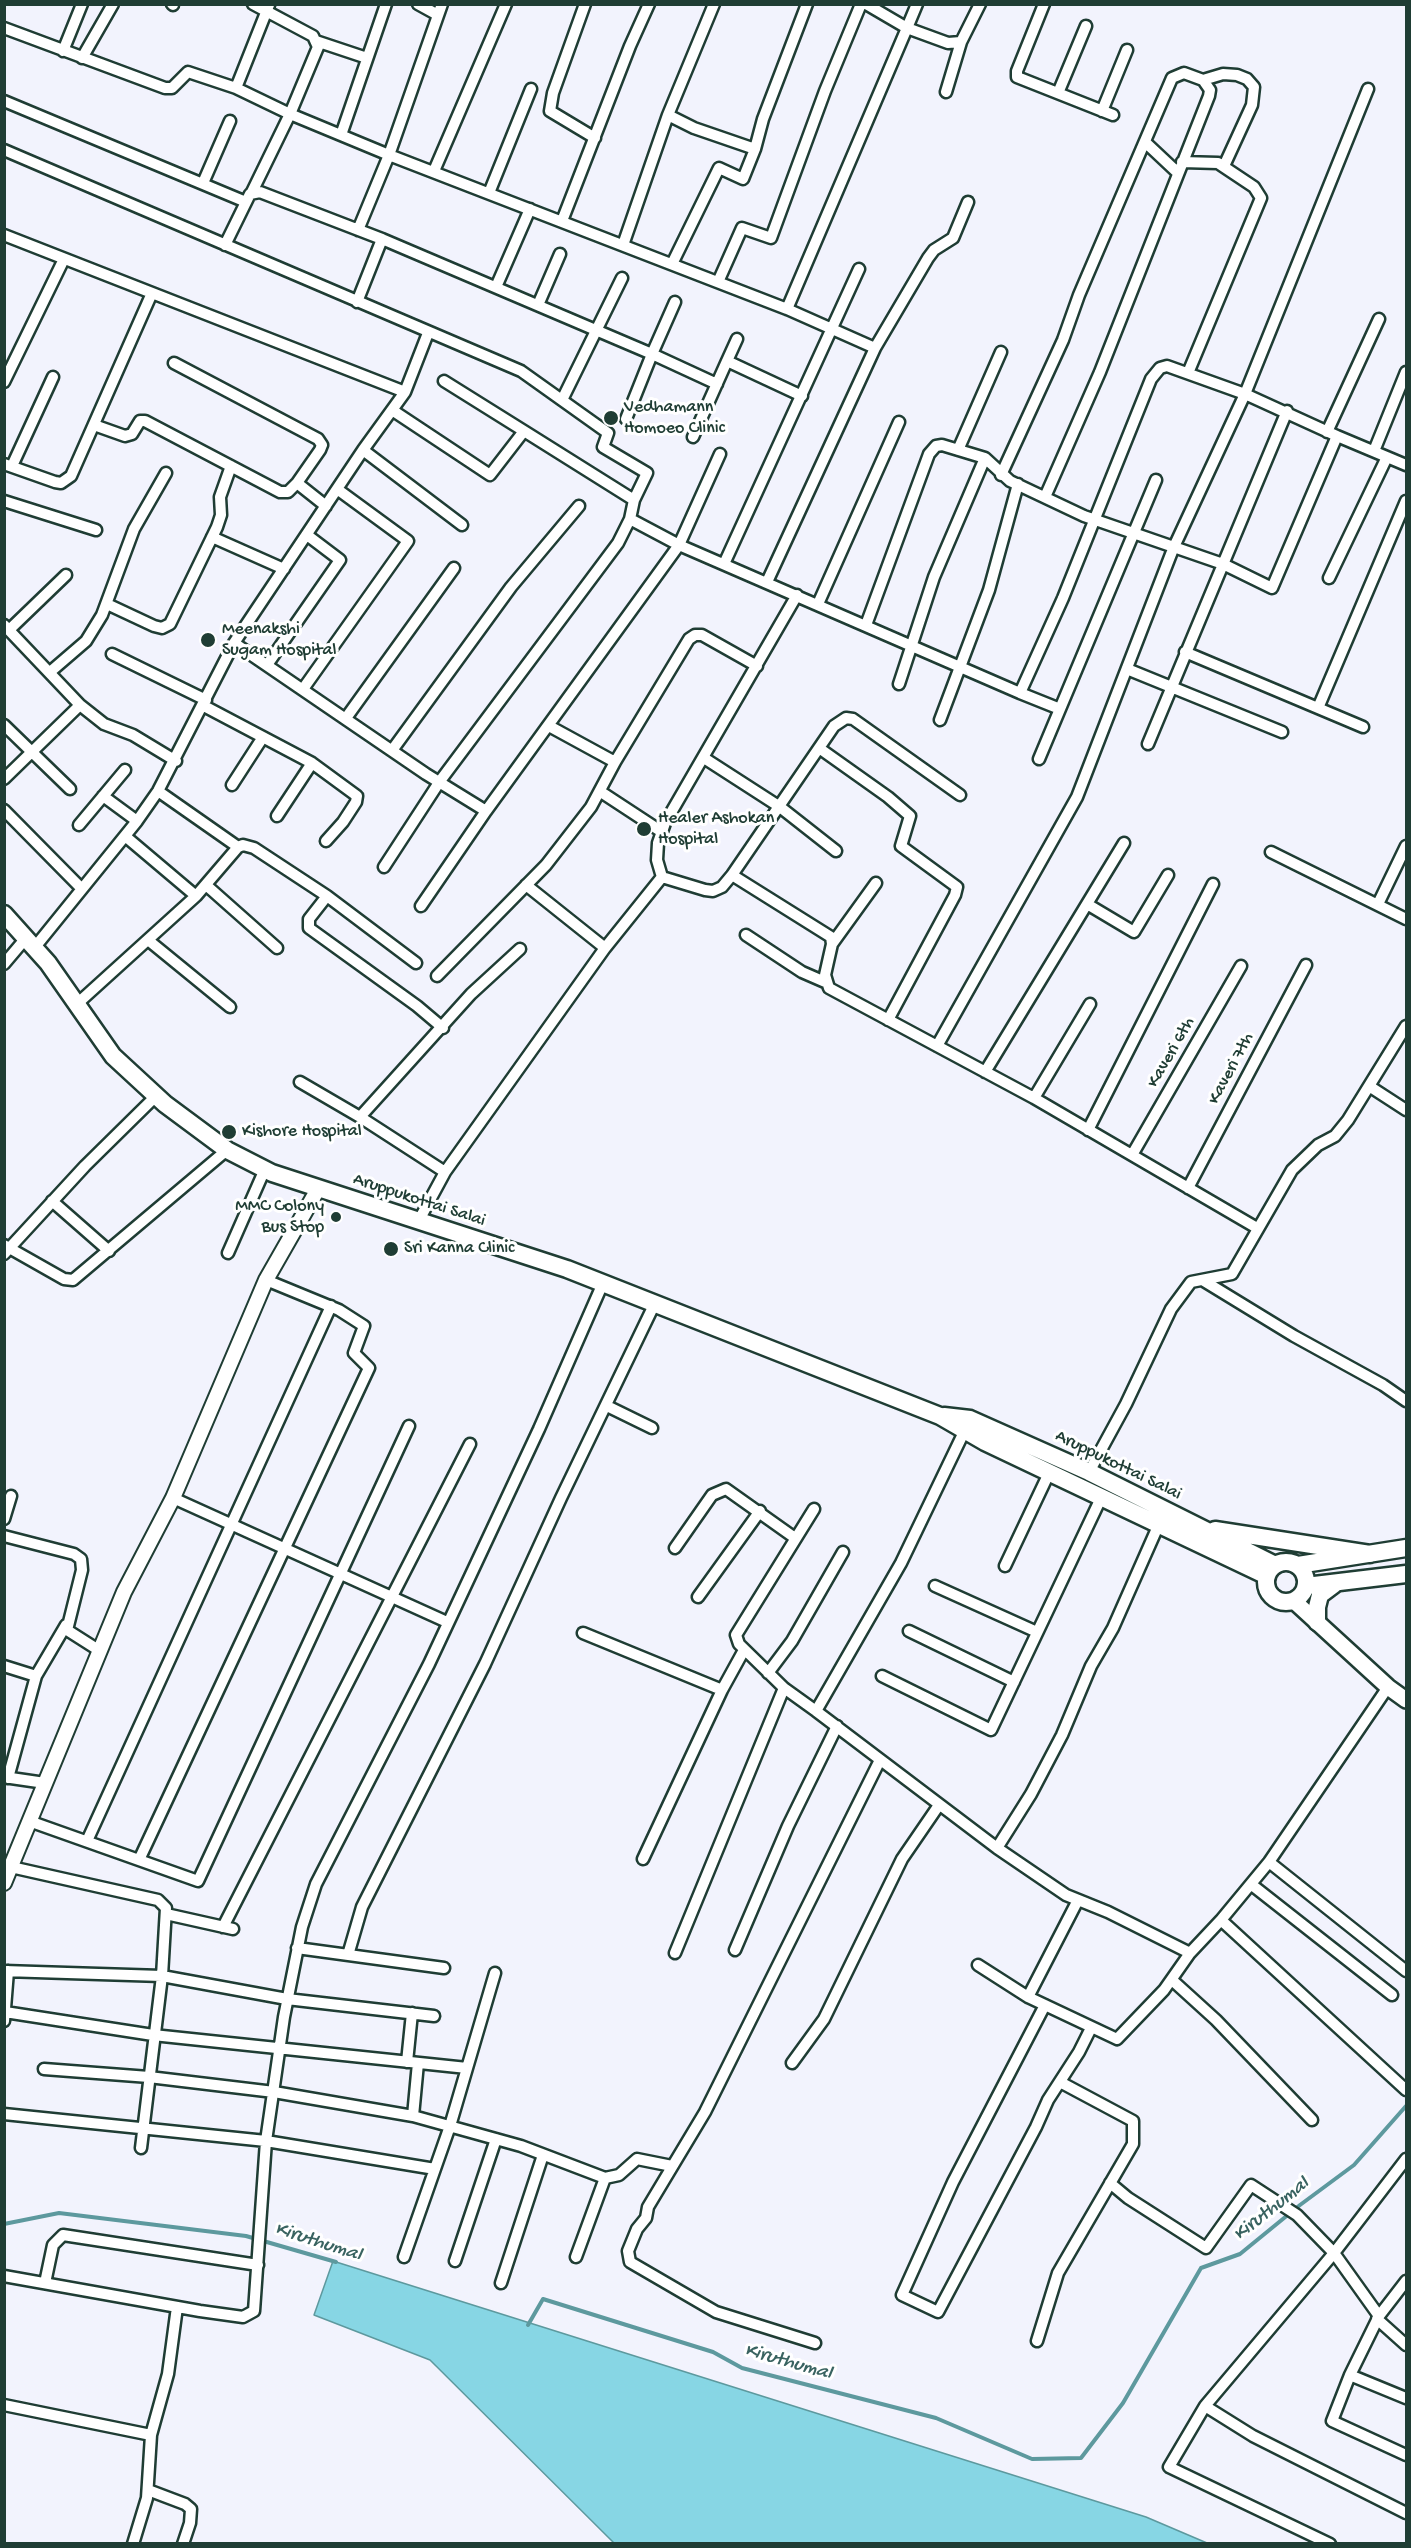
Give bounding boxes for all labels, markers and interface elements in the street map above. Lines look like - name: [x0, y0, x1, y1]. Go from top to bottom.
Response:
- place label: Vedhamann Homoeo Clinic: [624, 397, 725, 440]
- marker: Vedhamann Homoeo Clinic: [602, 409, 620, 427]
- place label: Meenakshi Sugam Hospital: [222, 619, 336, 662]
- marker: Meenakshi Sugam Hospital: [199, 631, 217, 649]
- place label: Healer Ashokan Hospital: [658, 808, 774, 850]
- marker: Healer Ashokan Hospital: [635, 820, 653, 838]
- street label: Kaveri 6th: [1143, 1014, 1201, 1092]
- street label: Kaveri 7th: [1204, 1029, 1260, 1109]
- place label: Kishore Hospital: [242, 1121, 362, 1143]
- marker: Kishore Hospital: [220, 1123, 238, 1141]
- street label: Aruppukottai Salai: [350, 1169, 488, 1233]
- place label: MMC Colony Bus Stop: [235, 1196, 324, 1238]
- marker: MMC Colony Bus Stop: [329, 1210, 343, 1224]
- place label: Sri Kanna Clinic: [404, 1238, 514, 1260]
- marker: Sri Kanna Clinic: [382, 1240, 400, 1258]
- street label: Aruppukottai Salai: [1051, 1426, 1185, 1506]
- water label: Kiruthumal: [1229, 2173, 1315, 2247]
- water label: Kiruthumal: [272, 2218, 364, 2268]
- water label: Kiruthumal: [742, 2339, 834, 2387]

